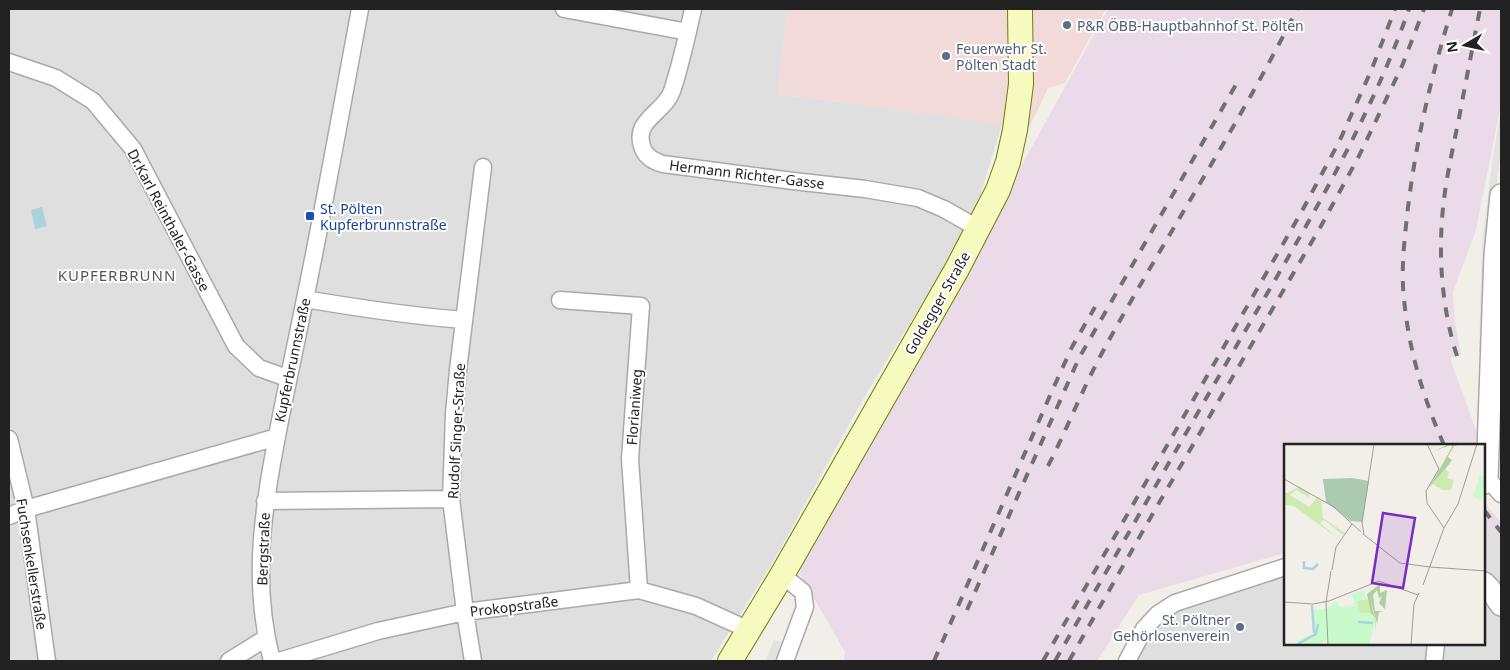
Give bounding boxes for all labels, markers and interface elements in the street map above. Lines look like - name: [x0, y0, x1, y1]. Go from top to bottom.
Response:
- place label: P&R ÖBB-Hauptbahnhof St. Pölten: [1077, 16, 1304, 35]
- marker: P&R ÖBB-Hauptbahnhof St. Pölten: [1061, 19, 1073, 31]
- north arrow: [1440, 20, 1490, 70]
- place label: Feuerwehr St. Pölten Stadt: [956, 39, 1047, 74]
- text: N: [1441, 40, 1462, 54]
- marker: Feuerwehr St. Pölten Stadt: [940, 50, 952, 62]
- street label: Dr.Karl Reinthaler-Gasse: [123, 145, 215, 295]
- street label: Hermann Richter-Gasse: [668, 155, 826, 193]
- place label: St. Pölten Kupferbrunnstraße: [320, 199, 447, 234]
- marker: St. Pölten Kupferbrunnstraße: [304, 210, 316, 222]
- street label: Goldegger Straße: [900, 248, 974, 358]
- district label: KUPFERBRUNN: [58, 265, 176, 285]
- street label: Kupferbrunnstraße: [270, 296, 314, 424]
- street label: Rudolf Singer-Straße: [443, 362, 469, 499]
- street label: Florianiweg: [622, 368, 646, 446]
- inset map: [1284, 444, 1485, 645]
- street label: Fuchsenkellerstraße: [12, 497, 52, 631]
- street label: Bergstraße: [252, 512, 274, 586]
- street label: Prokopstraße: [469, 591, 559, 621]
- place label: St. Pöltner Gehörlosenverein: [1113, 610, 1230, 645]
- marker: St. Pöltner Gehörlosenverein: [1234, 621, 1246, 633]

